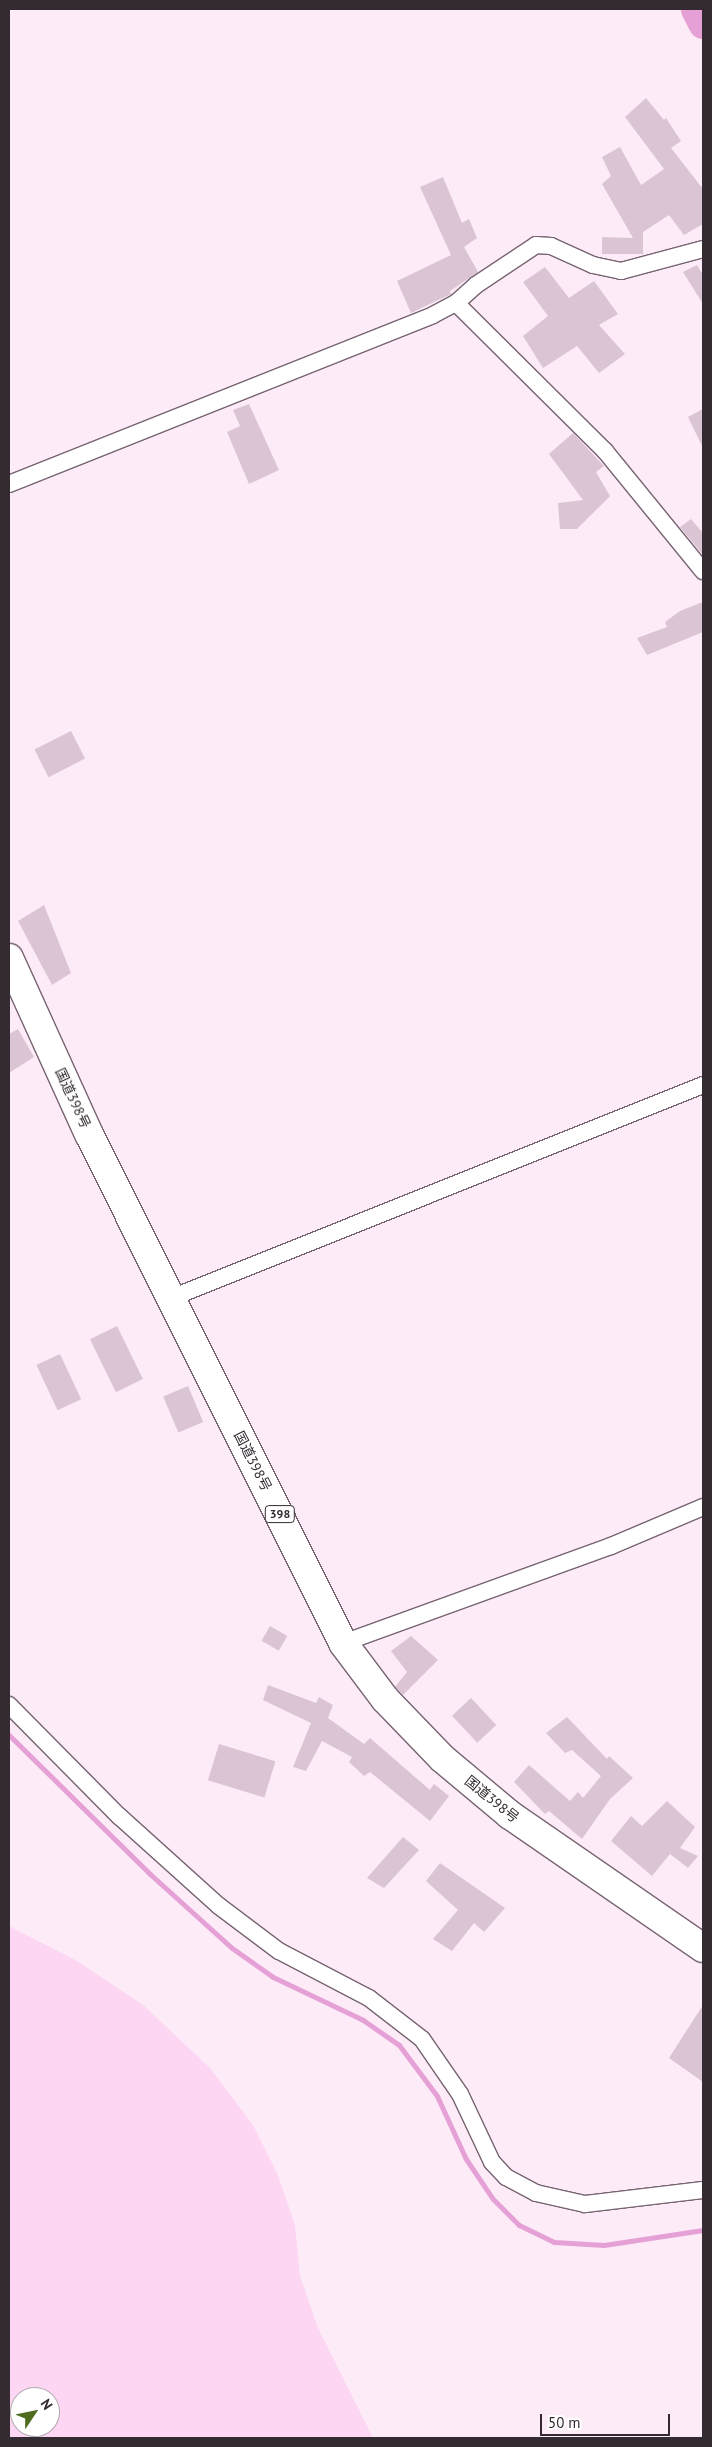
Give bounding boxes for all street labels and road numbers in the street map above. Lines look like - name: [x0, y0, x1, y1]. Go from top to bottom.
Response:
- street label: 国道398号: [52, 1065, 94, 1131]
- street label: 国道398号: [231, 1428, 275, 1494]
- road number: 398: [264, 1505, 296, 1524]
- street label: 国道398号: [461, 1772, 523, 1826]

